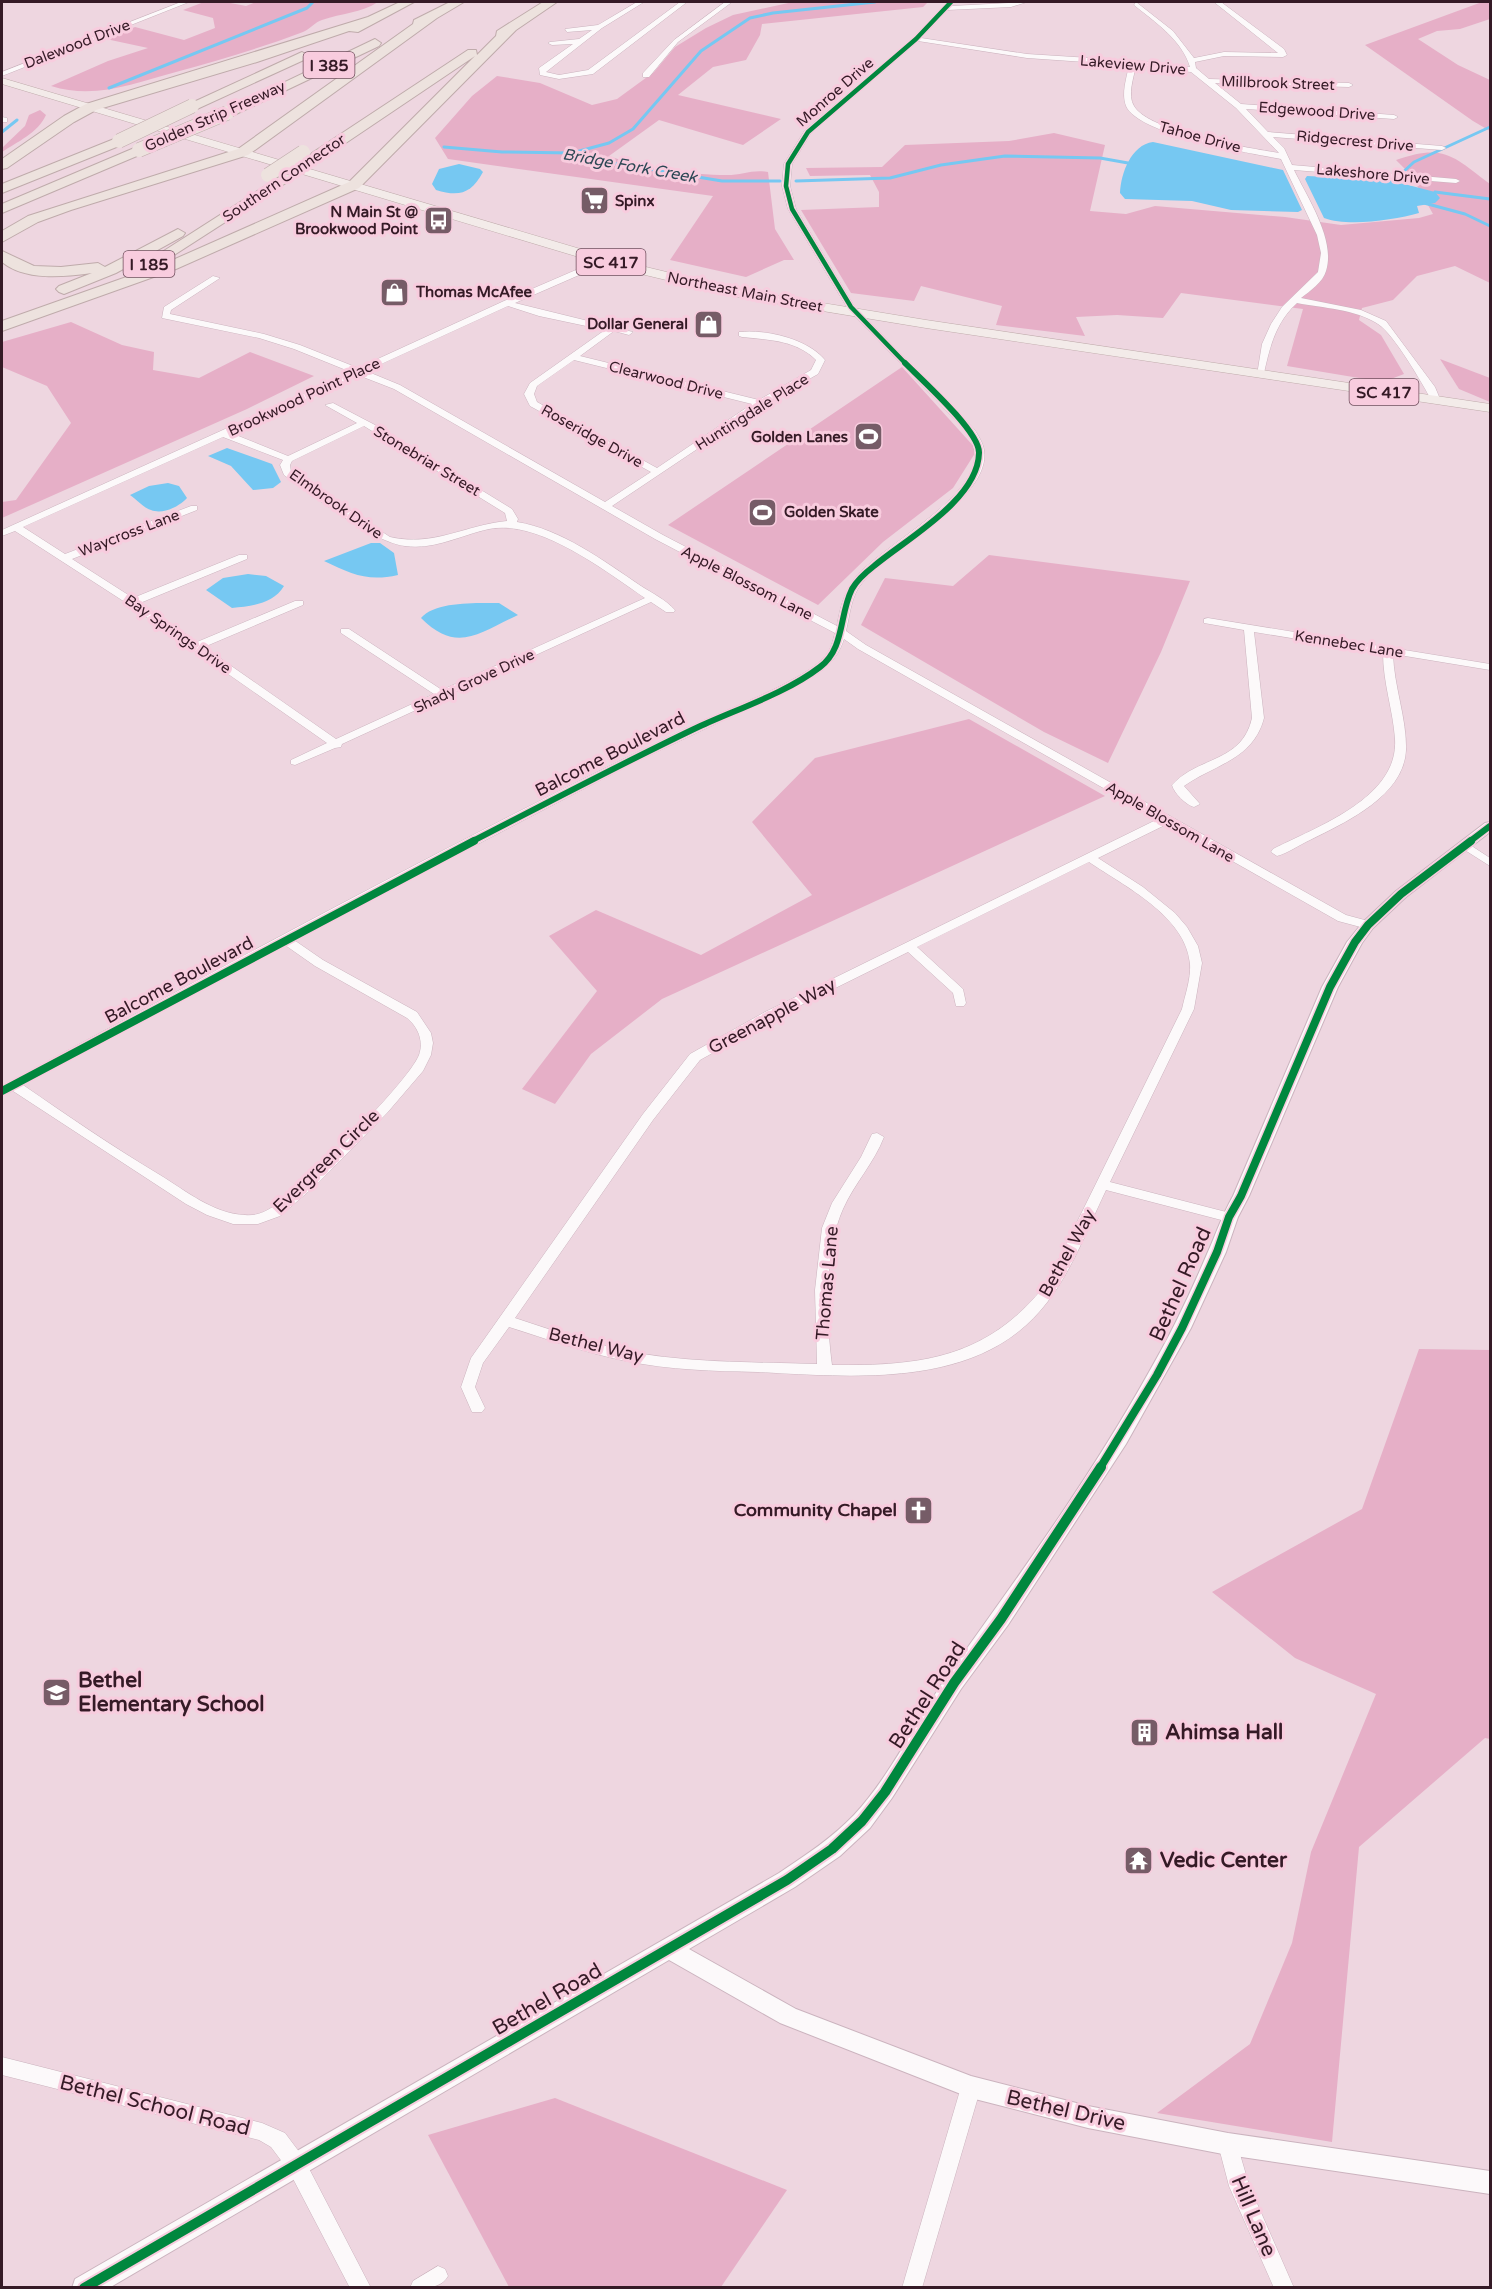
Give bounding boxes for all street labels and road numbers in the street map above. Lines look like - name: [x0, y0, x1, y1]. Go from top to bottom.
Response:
- street label: Dalewood Drive: [21, 16, 133, 72]
- street label: Lakeview Drive: [1079, 51, 1187, 79]
- road number: I 385: [304, 52, 354, 78]
- street label: Monroe Drive: [793, 54, 877, 130]
- street label: Millbrook Street: [1221, 72, 1335, 94]
- street label: Golden Strip Freeway: [142, 77, 288, 155]
- street label: Edgewood Drive: [1258, 98, 1376, 124]
- street label: Tahoe Drive: [1157, 117, 1243, 157]
- street label: Ridgecrest Drive: [1296, 127, 1414, 155]
- street label: Southern Connector: [219, 130, 349, 226]
- street label: Lakeshore Drive: [1315, 160, 1431, 188]
- road number: SC 417: [576, 249, 646, 275]
- road number: I 185: [124, 251, 174, 277]
- street label: Northeast Main Street: [666, 268, 824, 316]
- street label: Brookwood Point Place: [225, 354, 383, 440]
- street label: Clearwood Drive: [607, 357, 725, 403]
- street label: Huntingdale Place: [692, 370, 812, 454]
- road number: SC 417: [1350, 379, 1418, 405]
- street label: Roseridge Drive: [538, 401, 646, 471]
- street label: Stonebriar Street: [370, 422, 484, 500]
- street label: Elmbrook Drive: [286, 465, 386, 543]
- street label: Waycross Lane: [76, 506, 182, 560]
- street label: Apple Blossom Lane: [678, 542, 816, 624]
- street label: Bay Springs Drive: [121, 591, 235, 677]
- street label: Kennebec Lane: [1293, 627, 1405, 661]
- street label: Shady Grove Drive: [411, 645, 537, 717]
- street label: Balcome Boulevard: [531, 707, 689, 801]
- street label: Apple Blossom Lane: [1103, 778, 1237, 866]
- street label: Balcome Boulevard: [101, 931, 257, 1029]
- street label: Greenapple Way: [705, 973, 840, 1059]
- street label: Evergreen Circle: [268, 1105, 384, 1217]
- street label: Bethel Way: [1034, 1205, 1100, 1301]
- street label: Bethel Road: [1144, 1223, 1217, 1345]
- street label: Thomas Lane: [811, 1225, 843, 1341]
- street label: Bethel Way: [546, 1323, 646, 1367]
- street label: Bethel Road: [884, 1637, 971, 1753]
- street label: Bethel Road: [488, 1958, 607, 2041]
- street label: Bethel School Road: [57, 2070, 253, 2141]
- street label: Bethel Drive: [1004, 2085, 1128, 2136]
- street label: Hill Lane: [1225, 2172, 1282, 2260]

